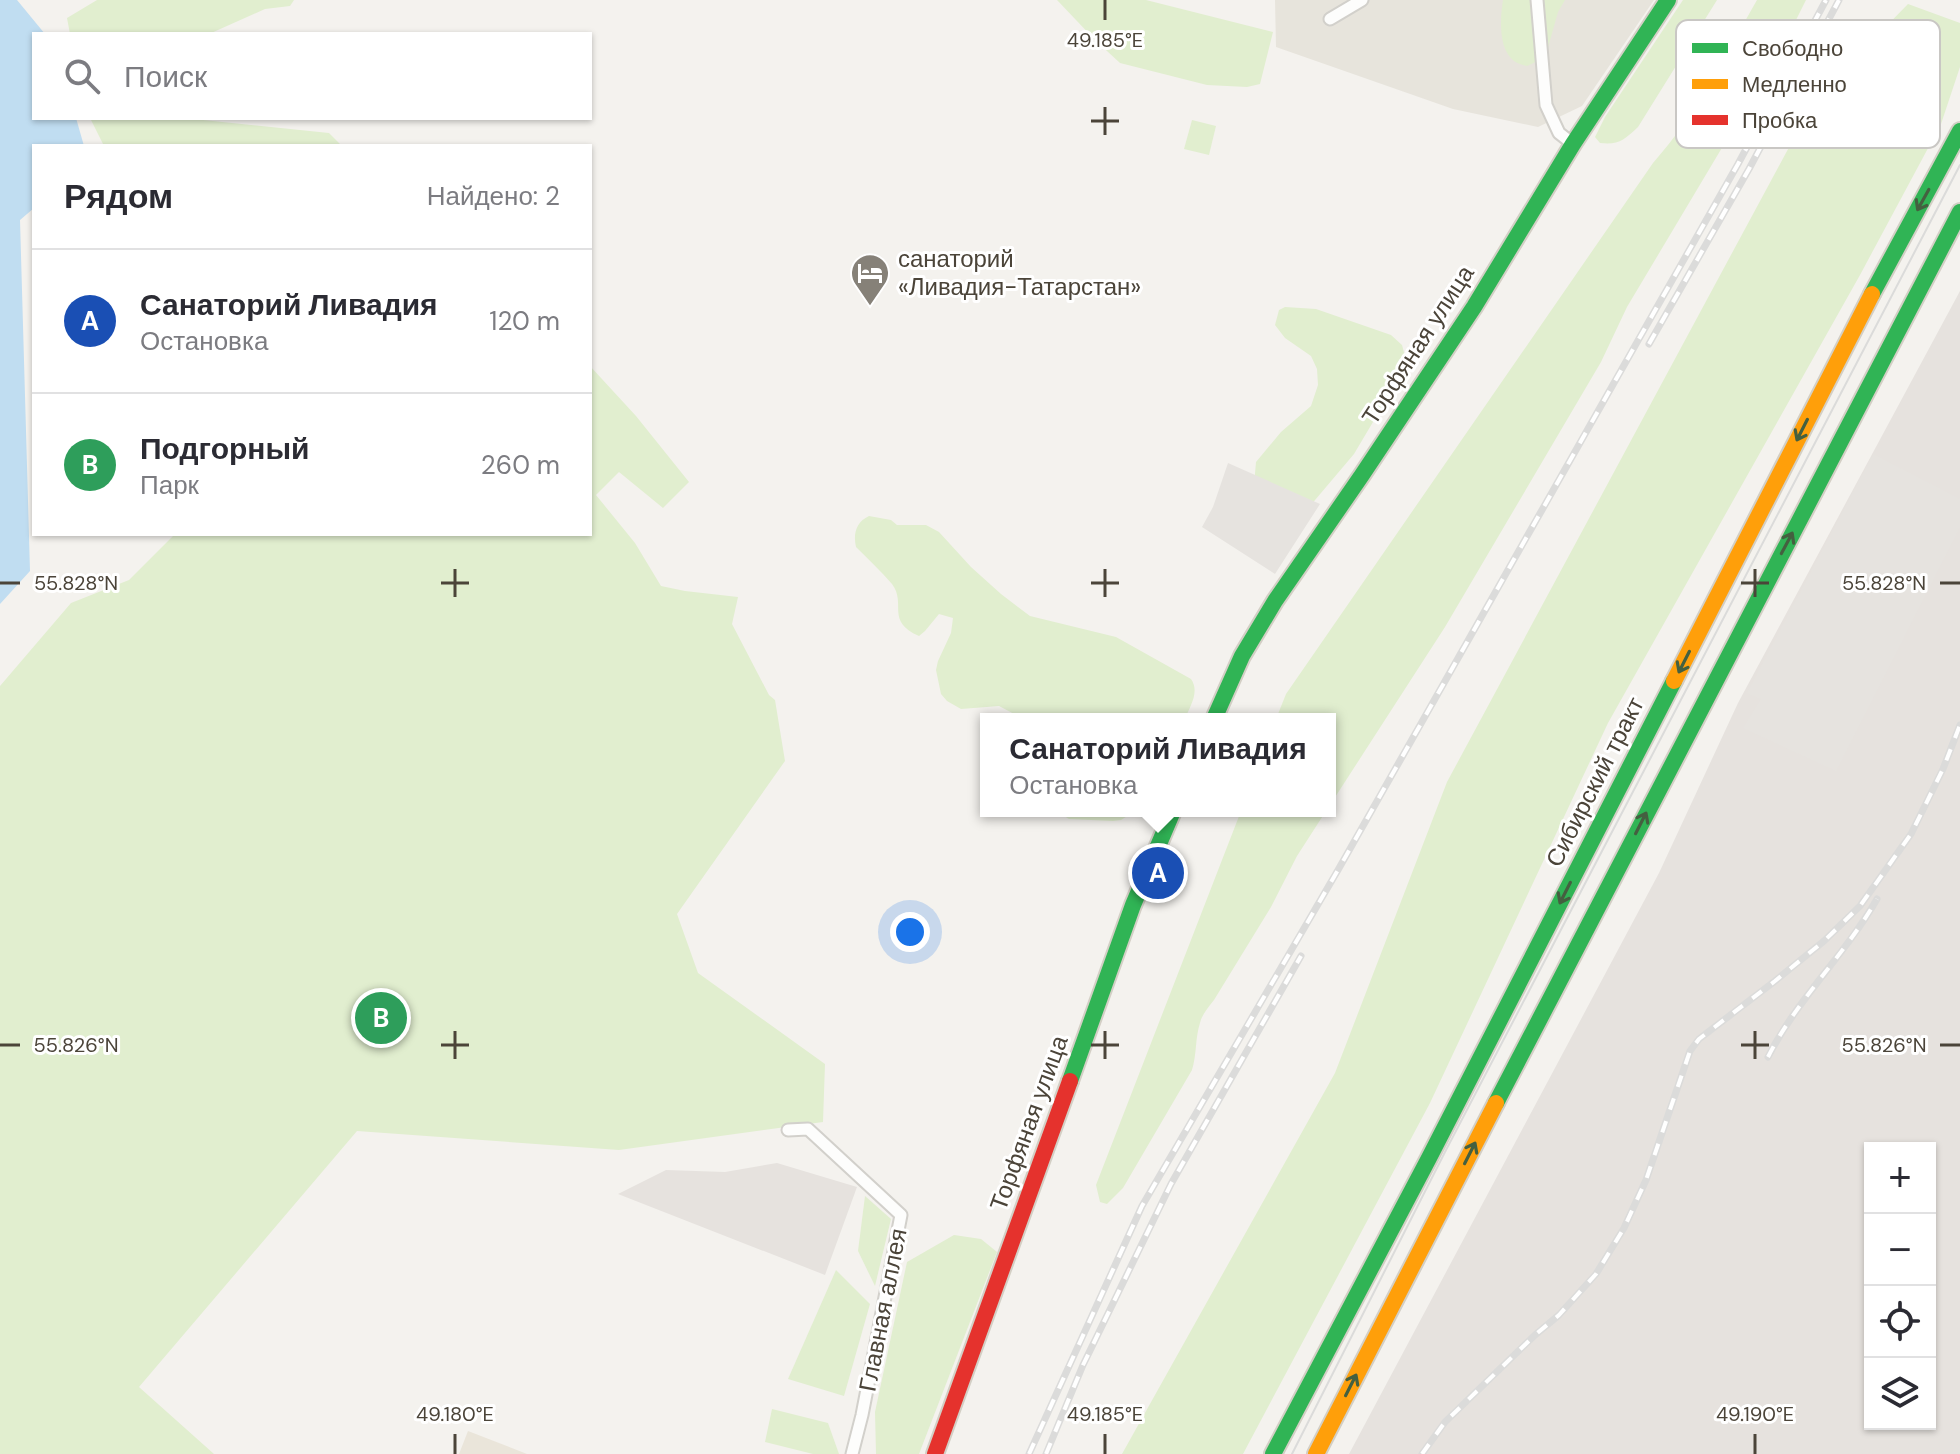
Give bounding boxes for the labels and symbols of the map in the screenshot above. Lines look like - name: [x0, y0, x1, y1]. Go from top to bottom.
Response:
- legend: [1676, 20, 1940, 148]
- text: 49.185°E: [1067, 27, 1143, 53]
- text: Свободно: [1742, 34, 1843, 63]
- text: Медленно: [1742, 70, 1847, 99]
- text: Пробка: [1742, 106, 1818, 135]
- one-way arrow: [1915, 188, 1931, 211]
- place label: санаторий «Ливадия-Татарстан»: [898, 243, 1141, 302]
- hotel icon: санаторий «Ливадия-Татарстан»: [849, 252, 891, 307]
- street label: Торфяная улица: [1354, 259, 1481, 430]
- one-way arrow: [1794, 418, 1810, 442]
- one-way arrow: [1780, 531, 1795, 555]
- text: 55.828°N: [34, 570, 118, 596]
- text: 55.828°N: [1842, 570, 1926, 596]
- one-way arrow: [1676, 649, 1691, 673]
- street label: Сибирский тракт: [1538, 692, 1651, 872]
- one-way arrow: [1634, 811, 1649, 835]
- pin: A: [1132, 843, 1184, 903]
- one-way arrow: [1557, 880, 1572, 904]
- your location: [890, 912, 930, 952]
- pin: B: [355, 988, 407, 1048]
- street label: Торфяная улица: [983, 1031, 1075, 1215]
- text: 55.826°N: [34, 1032, 118, 1058]
- text: 55.826°N: [1842, 1032, 1926, 1058]
- one-way arrow: [1462, 1142, 1478, 1165]
- street label: Главная аллея: [852, 1226, 914, 1394]
- one-way arrow: [1344, 1373, 1360, 1397]
- text: 49.180°E: [416, 1401, 494, 1427]
- text: 49.185°E: [1067, 1401, 1143, 1427]
- text: 49.190°E: [1716, 1401, 1794, 1427]

